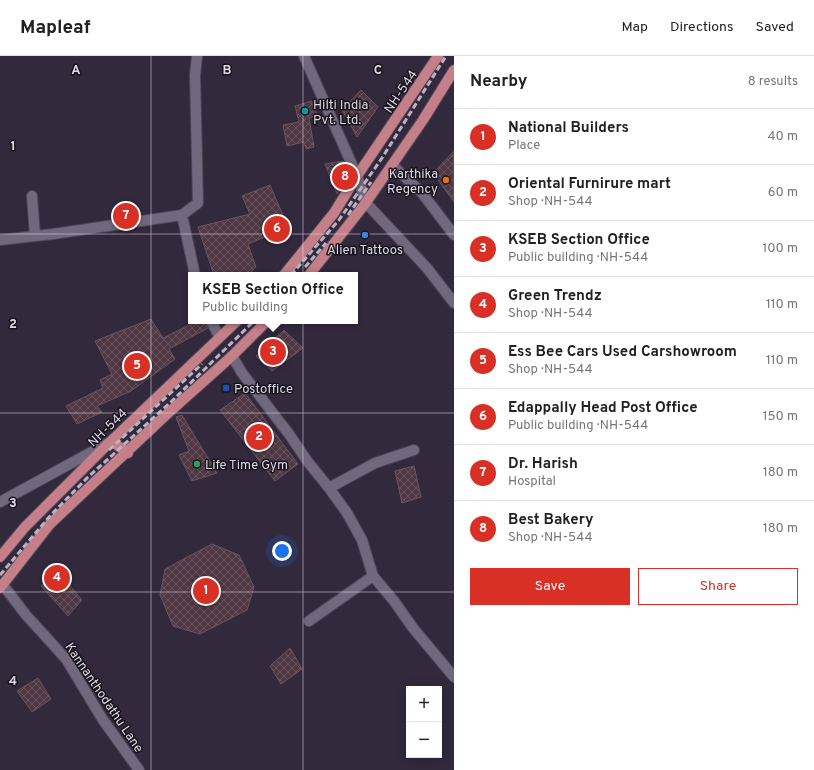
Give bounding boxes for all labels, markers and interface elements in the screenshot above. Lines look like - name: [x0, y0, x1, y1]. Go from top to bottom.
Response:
- text: Mapleaf: [20, 16, 91, 40]
- text: Map: [622, 19, 648, 36]
- text: Directions: [670, 19, 734, 36]
- text: Saved: [756, 19, 794, 36]
- text: A: [71, 63, 81, 79]
- text: B: [223, 63, 232, 79]
- text: C: [374, 63, 382, 79]
- street label: NH-544: [381, 68, 422, 117]
- text: Nearby: [470, 71, 527, 93]
- text: 8 results: [748, 74, 798, 90]
- place label: Hilti India Pvt. Ltd.: [313, 98, 368, 129]
- marker: Hilti India Pvt. Ltd.: [300, 106, 310, 116]
- text: National Builders: [508, 119, 629, 138]
- text: 1: [480, 129, 486, 145]
- text: 40 m: [768, 129, 798, 145]
- text: Place: [508, 138, 540, 154]
- text: 1: [10, 139, 16, 155]
- pin: 8: [332, 162, 358, 192]
- place label: Karthika Regency: [387, 167, 438, 198]
- marker: Karthika Regency: [441, 175, 451, 185]
- text: Oriental Furnirure mart: [508, 175, 671, 194]
- text: 2: [479, 185, 487, 201]
- text: 60 m: [768, 185, 798, 201]
- text: Shop · NH-544: [508, 194, 592, 210]
- pin: 7: [113, 201, 139, 231]
- pin: 6: [264, 214, 290, 244]
- marker: Alien Tattoos: [360, 230, 370, 240]
- text: KSEB Section Office: [508, 231, 650, 250]
- text: 3: [479, 241, 487, 257]
- text: 100 m: [762, 241, 798, 257]
- place label: Alien Tattoos: [327, 243, 403, 259]
- text: Public building · NH-544: [508, 250, 648, 266]
- popup: [188, 272, 358, 324]
- text: KSEB Section Office: [202, 281, 344, 300]
- text: Green Trendz: [508, 287, 602, 306]
- text: 4: [479, 297, 487, 313]
- text: 110 m: [766, 297, 798, 313]
- text: Public building: [202, 300, 288, 316]
- text: Shop · NH-544: [508, 306, 592, 322]
- text: 2: [9, 317, 17, 333]
- pin: 3: [260, 337, 286, 367]
- text: Ess Bee Cars Used Carshowroom: [508, 343, 737, 362]
- pin: 5: [124, 351, 150, 381]
- text: 5: [479, 353, 487, 369]
- text: 110 m: [766, 353, 798, 369]
- text: Shop · NH-544: [508, 362, 592, 378]
- place label: Postoffice: [234, 382, 293, 398]
- marker: Postoffice: [221, 383, 231, 393]
- text: Edappally Head Post Office: [508, 399, 698, 418]
- street label: NH-544: [85, 406, 131, 451]
- text: 6: [479, 409, 487, 425]
- text: 150 m: [763, 409, 798, 425]
- text: Public building · NH-544: [508, 418, 648, 434]
- pin: 2: [246, 422, 272, 452]
- text: Dr. Harish: [508, 455, 578, 474]
- place label: Life Time Gym: [205, 458, 288, 474]
- marker: Life Time Gym: [192, 459, 202, 469]
- text: 7: [480, 465, 486, 481]
- text: 180 m: [763, 465, 798, 481]
- text: Hospital: [508, 474, 556, 490]
- text: 3: [9, 496, 17, 512]
- text: Best Bakery: [508, 511, 594, 530]
- text: 8: [479, 521, 487, 537]
- text: 180 m: [763, 521, 798, 537]
- text: Shop · NH-544: [508, 530, 592, 546]
- your location: [272, 541, 292, 561]
- pin: 4: [44, 563, 70, 593]
- button: Save: [470, 568, 630, 605]
- button: Share: [638, 568, 798, 605]
- pin: 1: [193, 576, 219, 606]
- street label: Kannanthodathu Lane: [61, 640, 146, 756]
- text: 4: [9, 674, 17, 690]
- map controls: [406, 686, 442, 758]
- button: +: [406, 686, 442, 722]
- button: −: [406, 722, 442, 758]

